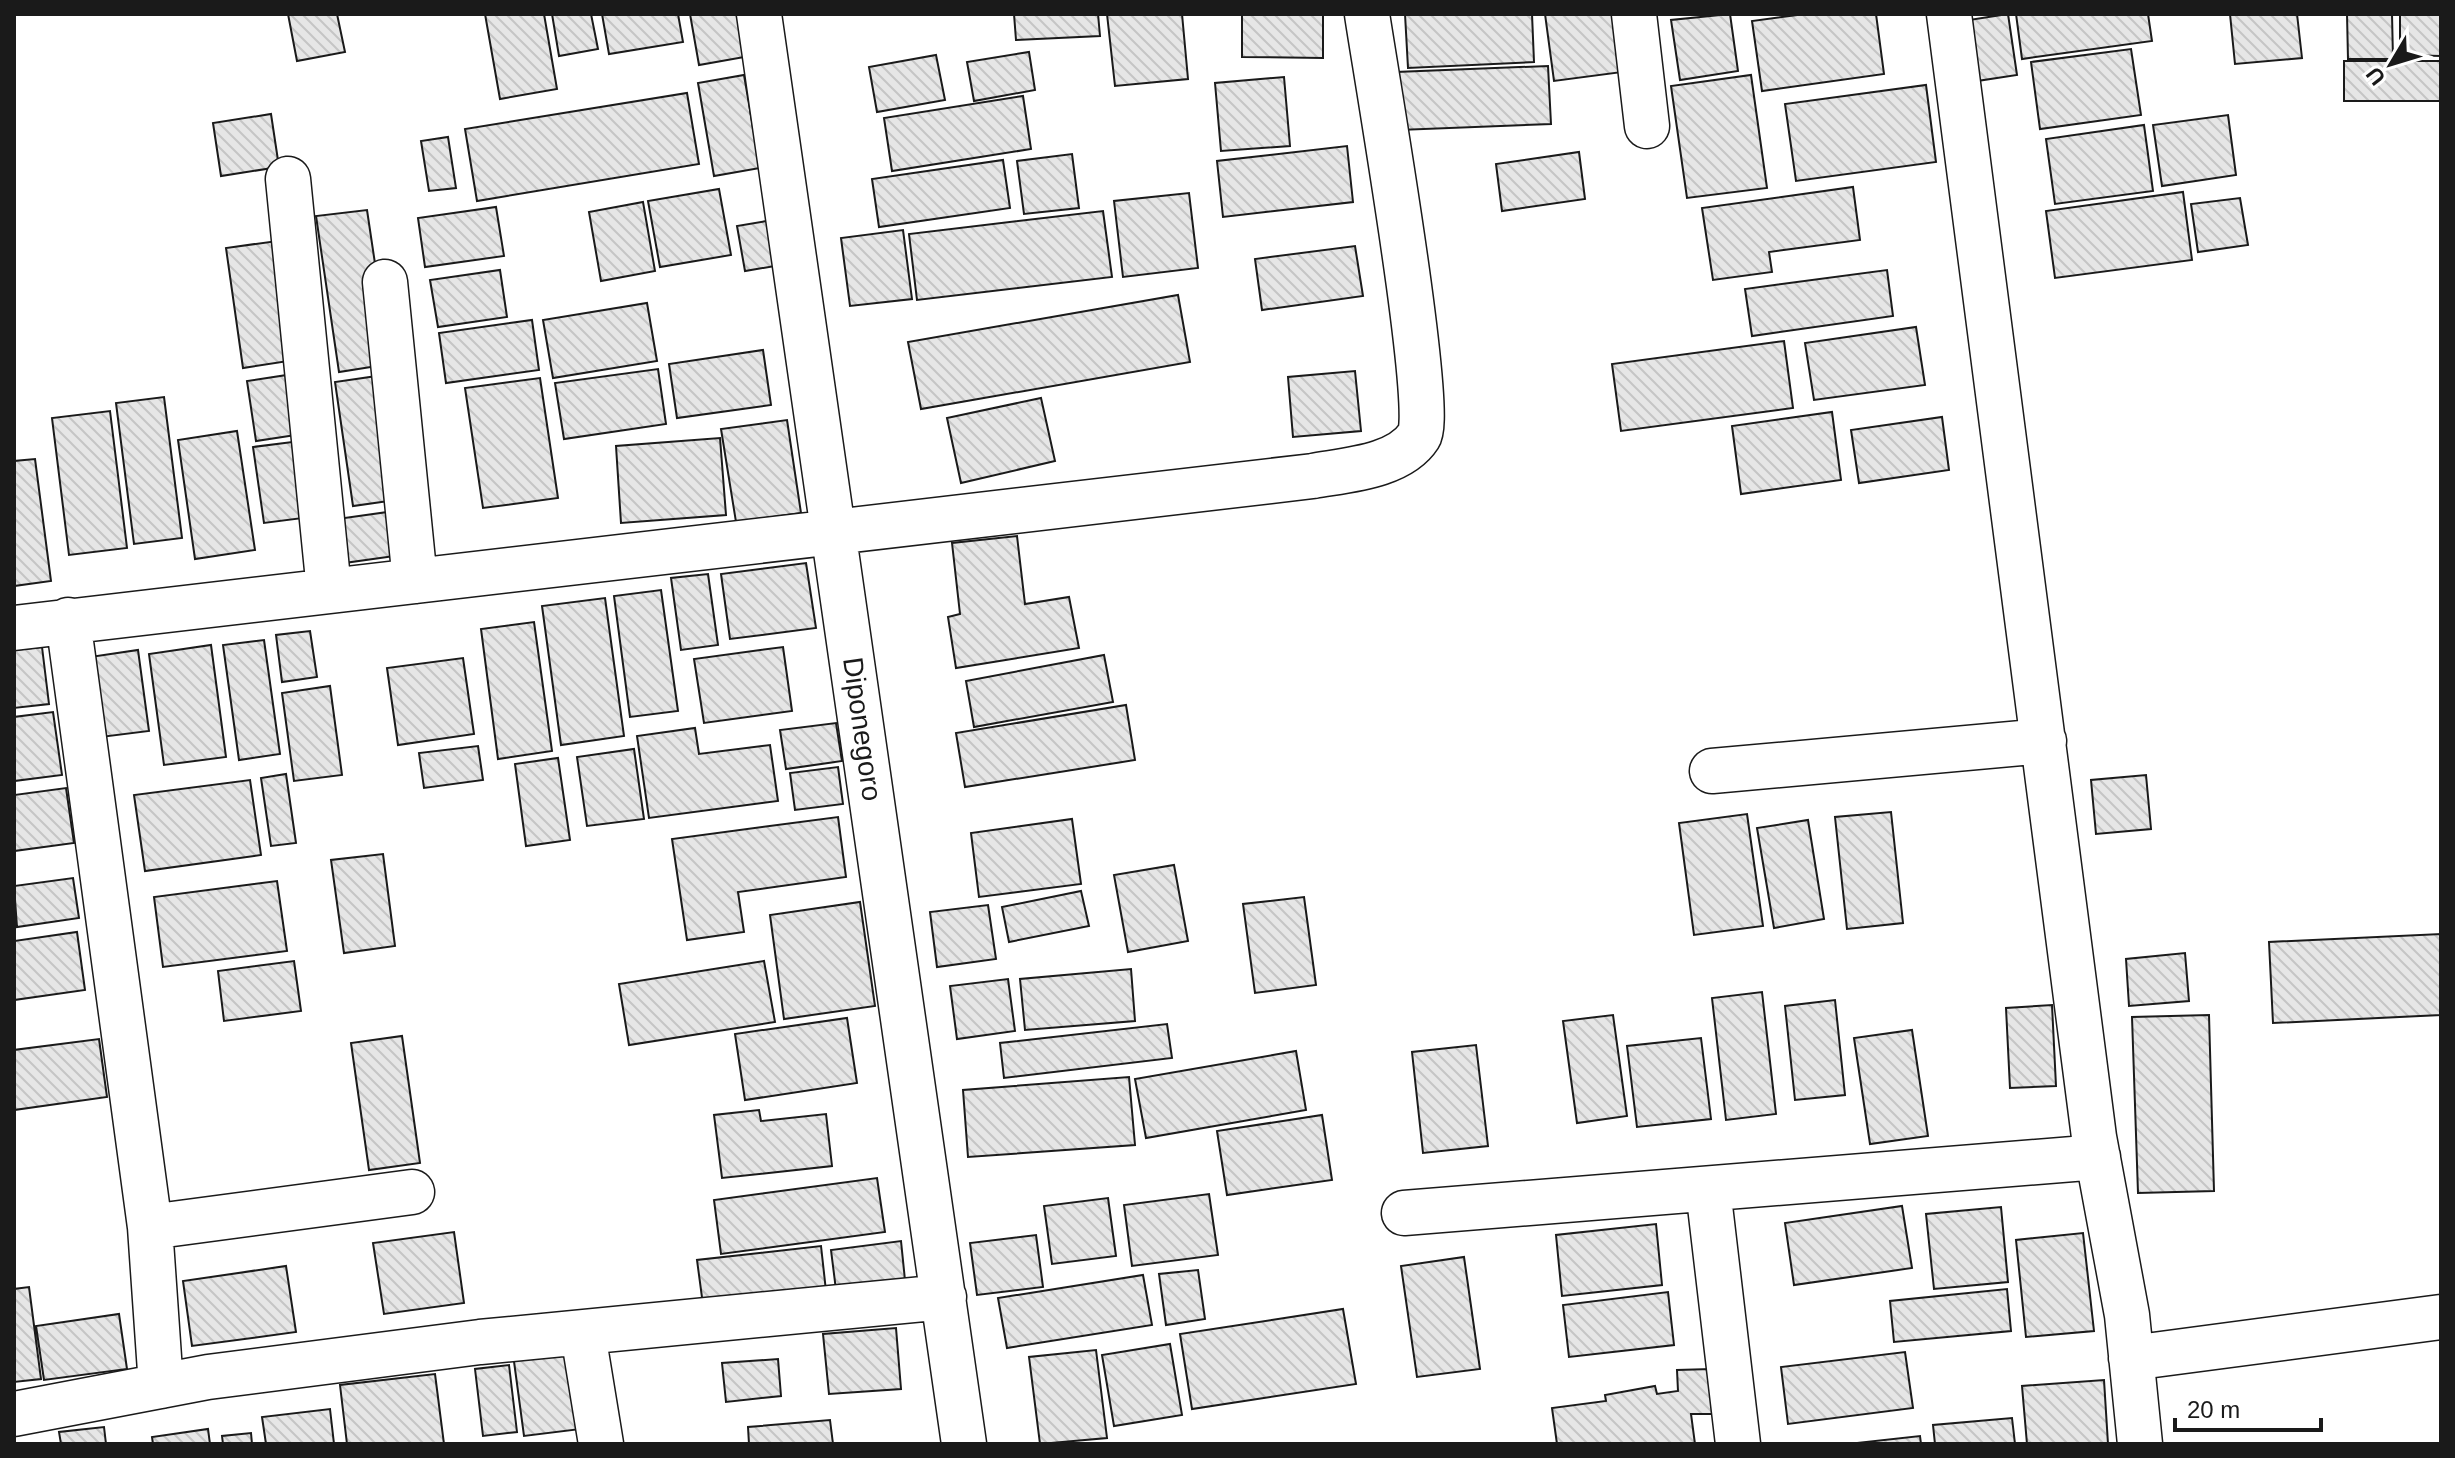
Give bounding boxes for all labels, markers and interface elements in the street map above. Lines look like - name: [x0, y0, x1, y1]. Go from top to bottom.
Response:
- north arrow: [2351, 24, 2431, 104]
- text: U: [2361, 62, 2390, 90]
- street label: Diponegoro: [837, 655, 888, 803]
- scale bar: [2175, 1382, 2321, 1432]
- text: 20 m: [2187, 1396, 2240, 1423]

